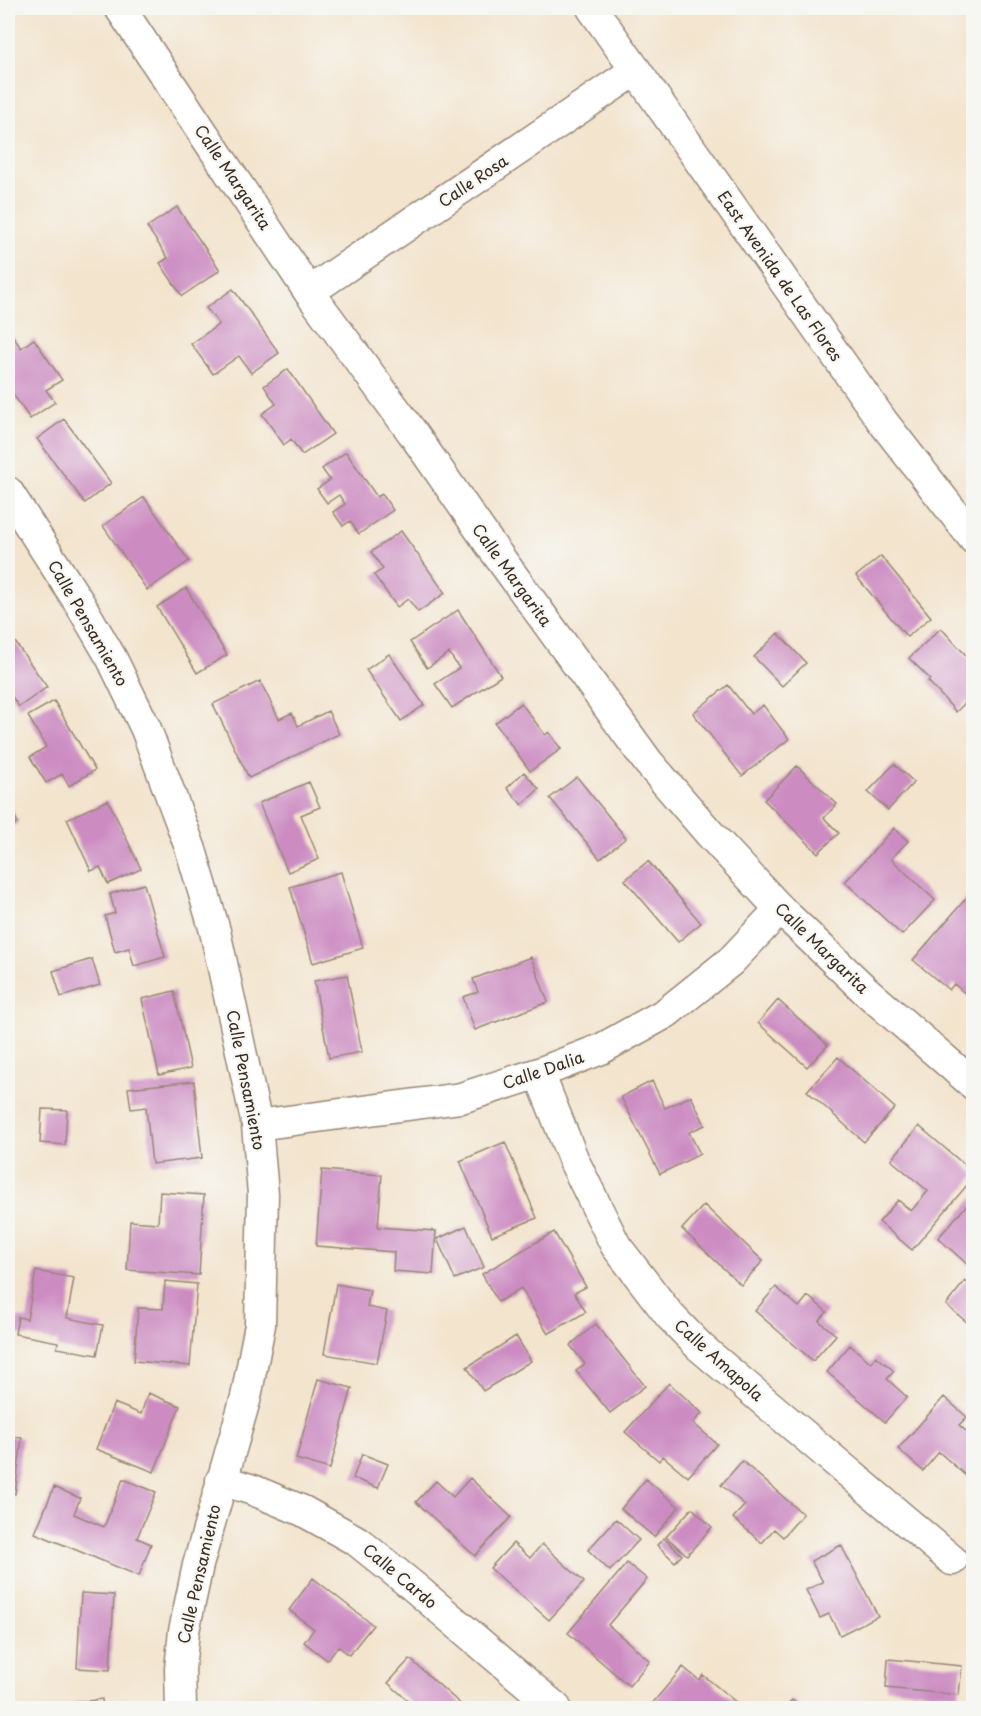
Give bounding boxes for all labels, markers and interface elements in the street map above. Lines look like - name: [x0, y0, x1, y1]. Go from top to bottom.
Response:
- street label: Calle Margarita: [190, 119, 278, 234]
- street label: Calle Rosa: [433, 148, 512, 212]
- street label: East Avenida de Las Flores: [713, 185, 849, 366]
- street label: Calle Margarita: [467, 518, 558, 631]
- street label: Calle Pensamiento: [43, 555, 135, 690]
- street label: Calle Margarita: [770, 896, 875, 998]
- street label: Calle Pensamiento: [222, 1008, 272, 1152]
- street label: Calle Dalia: [499, 1044, 587, 1094]
- street label: Calle Amapola: [670, 1313, 770, 1406]
- street label: Calle Pensamiento: [170, 1502, 226, 1646]
- street label: Calle Cardo: [358, 1537, 443, 1614]

